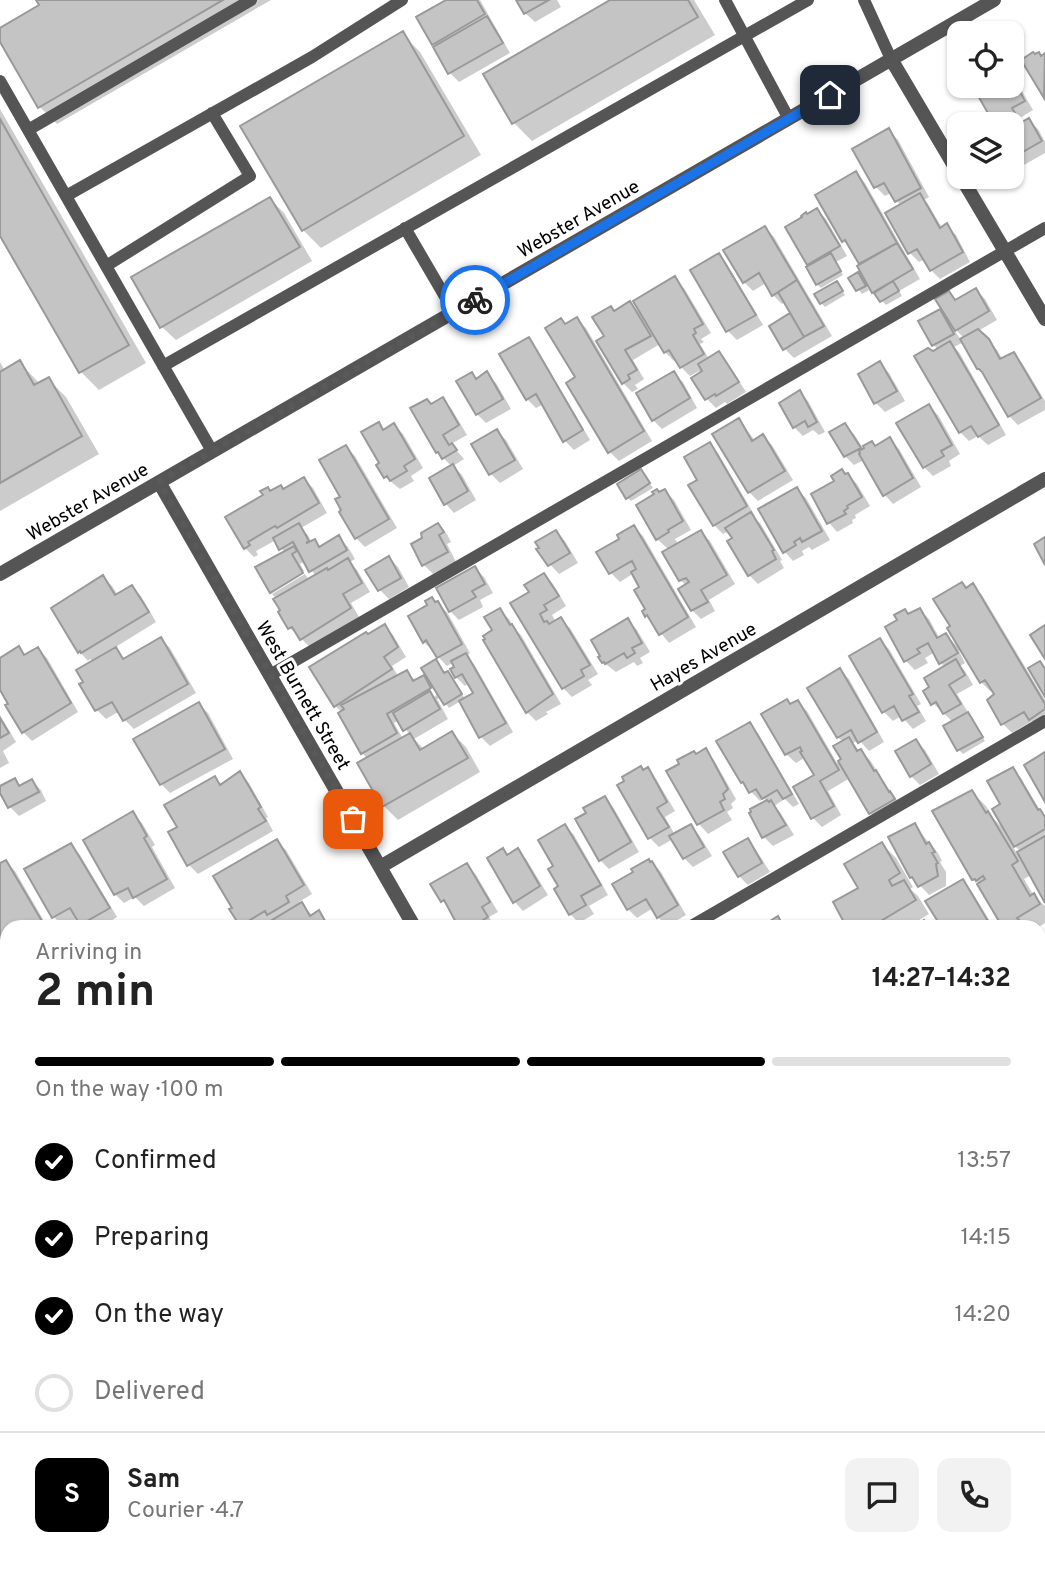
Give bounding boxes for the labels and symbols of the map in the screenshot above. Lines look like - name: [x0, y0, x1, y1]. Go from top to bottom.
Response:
- pin: [800, 65, 860, 125]
- street label: Webster Avenue: [514, 175, 644, 264]
- courier: [440, 265, 510, 335]
- street label: Webster Avenue: [23, 458, 153, 547]
- street label: West Burnett Street: [250, 617, 355, 775]
- street label: Hayes Avenue: [647, 618, 761, 698]
- pin: [323, 789, 383, 849]

